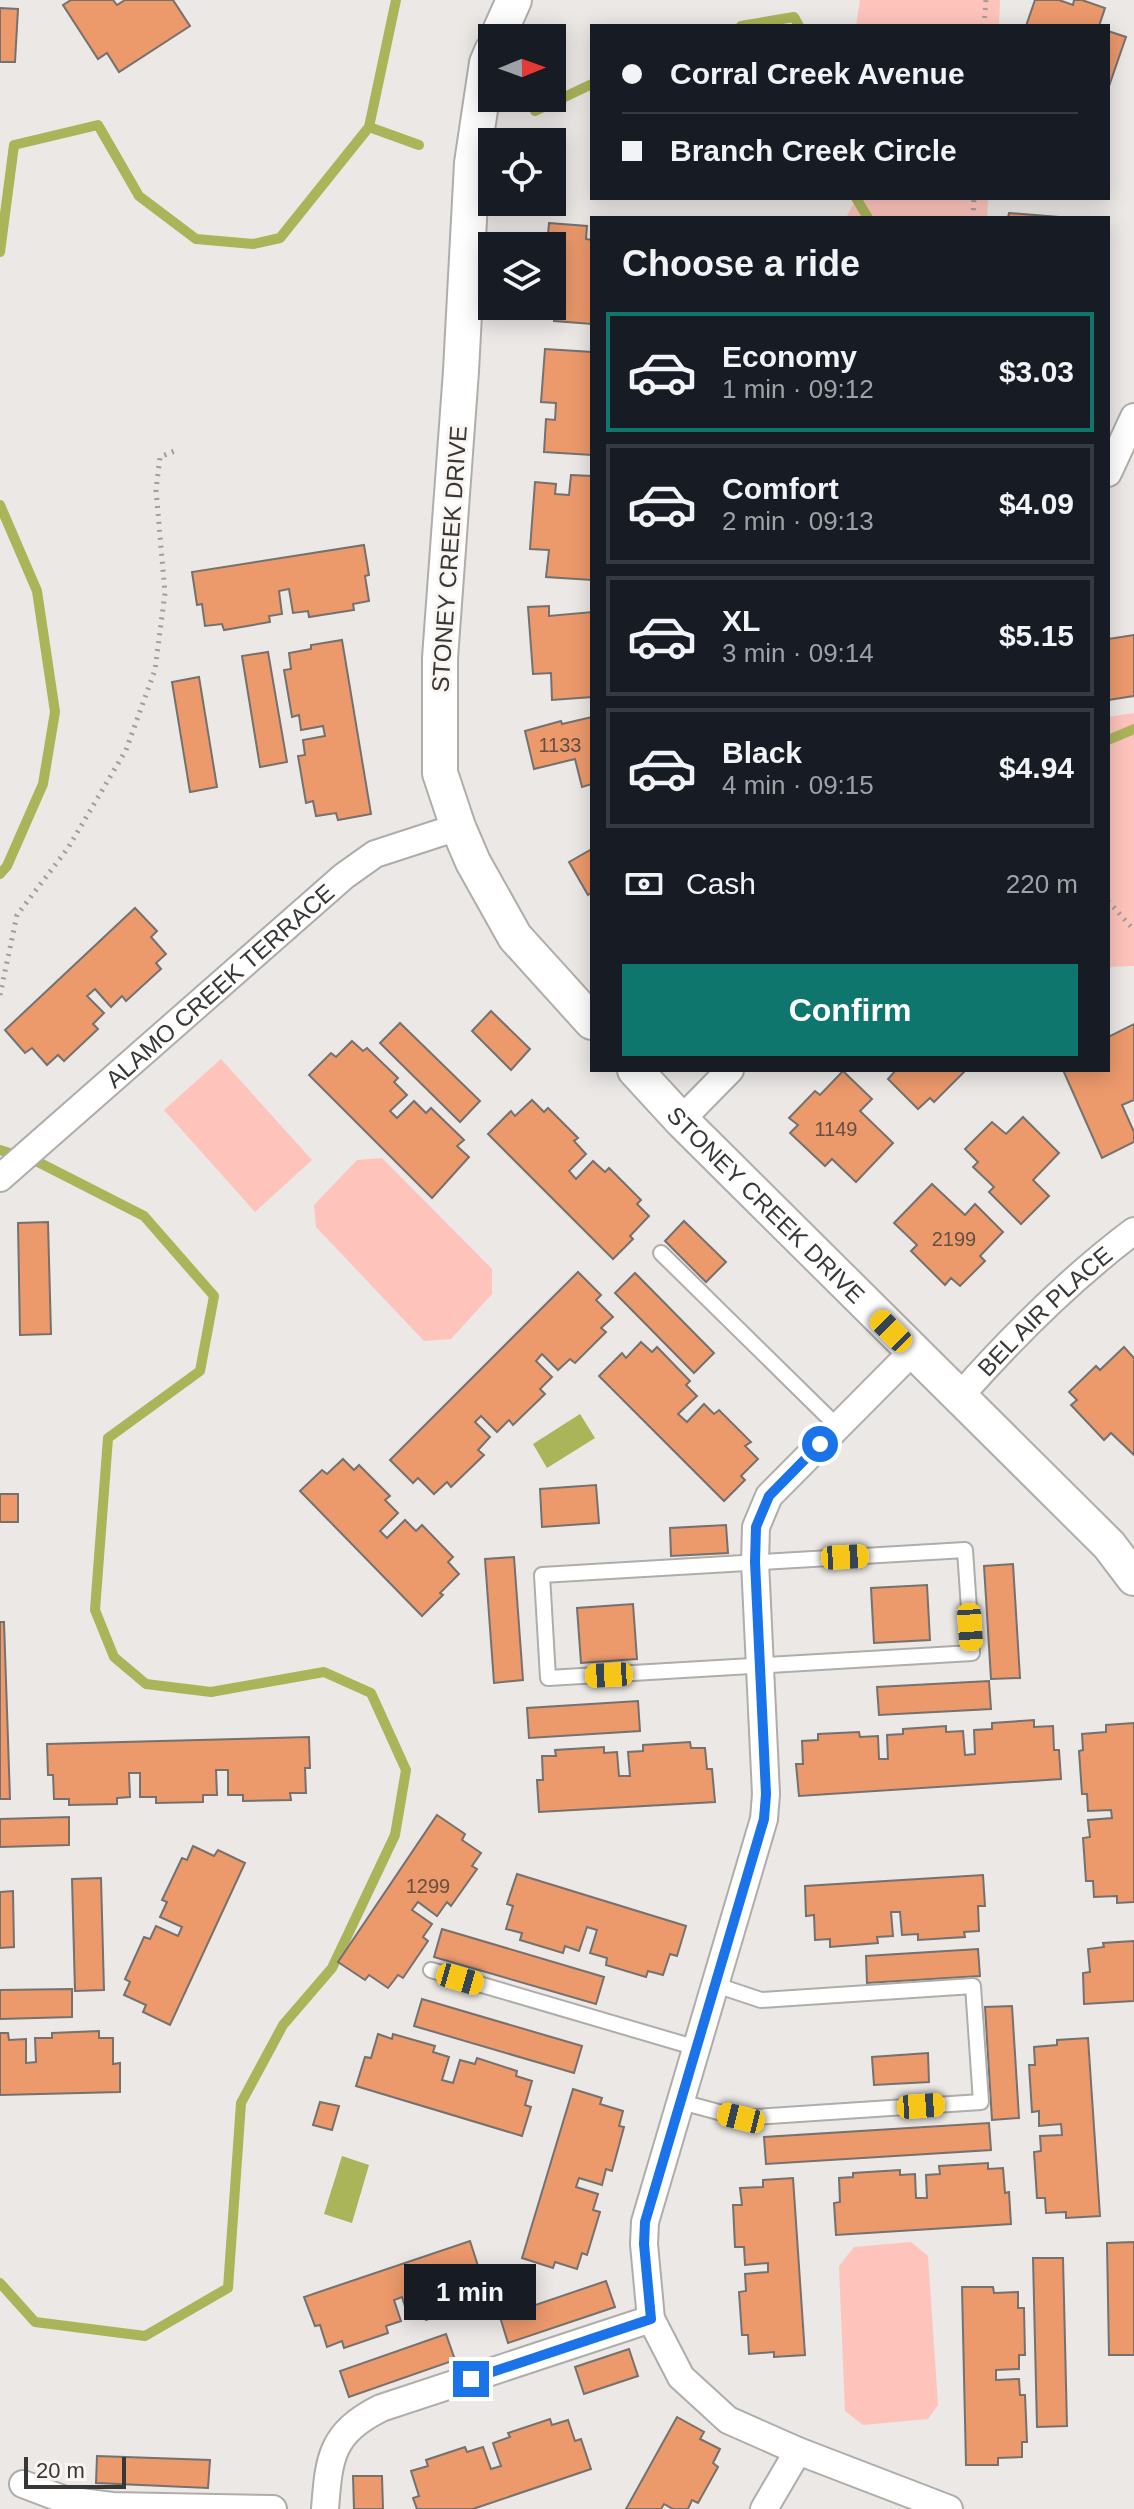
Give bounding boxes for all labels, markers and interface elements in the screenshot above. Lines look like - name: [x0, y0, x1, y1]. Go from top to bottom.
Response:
- north arrow: [478, 24, 566, 112]
- map controls: [478, 24, 566, 320]
- text: Corral Creek Avenue: [670, 57, 965, 90]
- button: locate: [478, 128, 566, 216]
- text: Branch Creek Circle: [670, 134, 957, 167]
- button: layers: [478, 232, 566, 320]
- text: Choose a ride: [622, 243, 860, 284]
- icon: car: [626, 336, 698, 408]
- text: Economy: [722, 340, 857, 373]
- text: $3.03: [999, 355, 1074, 388]
- text: 1 min · 09:12: [722, 374, 874, 404]
- street label: STONEY CREEK DRIVE: [426, 425, 472, 693]
- icon: car: [626, 468, 698, 540]
- text: Comfort: [722, 472, 839, 505]
- text: $4.09: [999, 487, 1074, 520]
- text: 2 min · 09:13: [722, 506, 874, 536]
- icon: car: [626, 600, 698, 672]
- text: XL: [722, 604, 760, 637]
- text: $5.15: [999, 619, 1074, 652]
- text: 3 min · 09:14: [722, 638, 874, 668]
- icon: car: [626, 732, 698, 804]
- house number: 1133: [538, 734, 582, 756]
- text: Black: [722, 736, 802, 769]
- text: $4.94: [999, 751, 1074, 784]
- text: 4 min · 09:15: [722, 770, 874, 800]
- icon: cash: [622, 862, 666, 906]
- text: Cash: [686, 867, 756, 900]
- text: 220 m: [1006, 869, 1078, 899]
- street label: ALAMO CREEK TERRACE: [100, 878, 339, 1093]
- button: Confirm: [622, 964, 1078, 1056]
- street label: STONEY CREEK DRIVE: [662, 1101, 871, 1308]
- house number: 1149: [814, 1118, 858, 1140]
- house number: 2199: [932, 1228, 976, 1250]
- street label: BEL AIR PLACE: [972, 1241, 1117, 1381]
- car: [866, 1306, 916, 1356]
- route start: [802, 1426, 838, 1462]
- car: [820, 1544, 870, 1570]
- car: [956, 1602, 984, 1652]
- car: [584, 1662, 634, 1688]
- house number: 1299: [406, 1875, 450, 1897]
- car: [434, 1961, 486, 1997]
- car: [896, 2092, 946, 2120]
- car: [715, 2101, 767, 2135]
- callout: 1 min: [405, 2263, 537, 2319]
- text: 1 min: [436, 2277, 504, 2307]
- route end: [453, 2361, 489, 2397]
- scale bar: [24, 2453, 126, 2489]
- text: 20 m: [36, 2458, 85, 2483]

